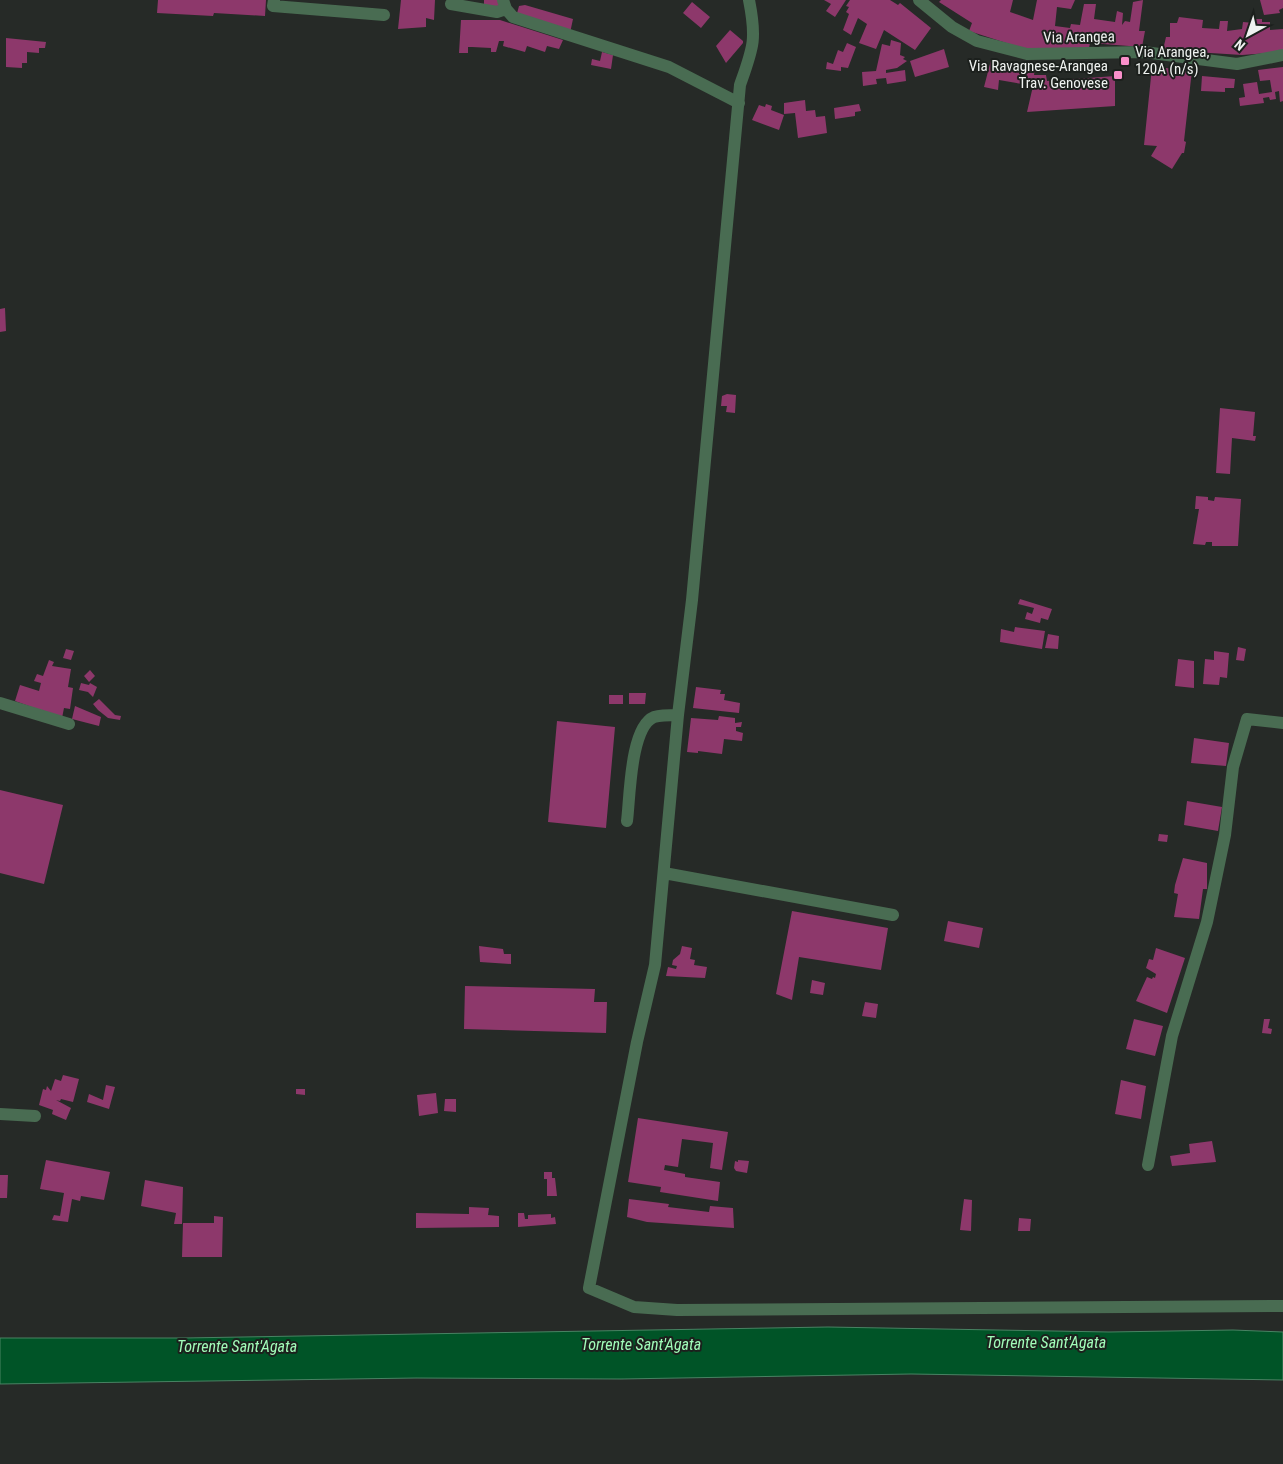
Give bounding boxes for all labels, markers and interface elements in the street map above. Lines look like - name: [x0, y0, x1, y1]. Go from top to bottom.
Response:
- north arrow: [1223, 10, 1273, 60]
- street label: Via Arangea: [1043, 27, 1115, 47]
- text: N: [1231, 36, 1248, 54]
- place label: Via Arangea, 120A (n/s): [1135, 43, 1209, 78]
- marker: Via Arangea, 120A (n/s): [1119, 55, 1131, 67]
- place label: Via Ravagnese-Arangea Trav. Genovese: [969, 57, 1108, 92]
- marker: Via Ravagnese-Arangea Trav. Genovese: [1112, 69, 1124, 81]
- water label: Torrente Sant'Agata: [986, 1333, 1106, 1352]
- water label: Torrente Sant'Agata: [581, 1335, 701, 1354]
- water label: Torrente Sant'Agata: [177, 1337, 297, 1356]

